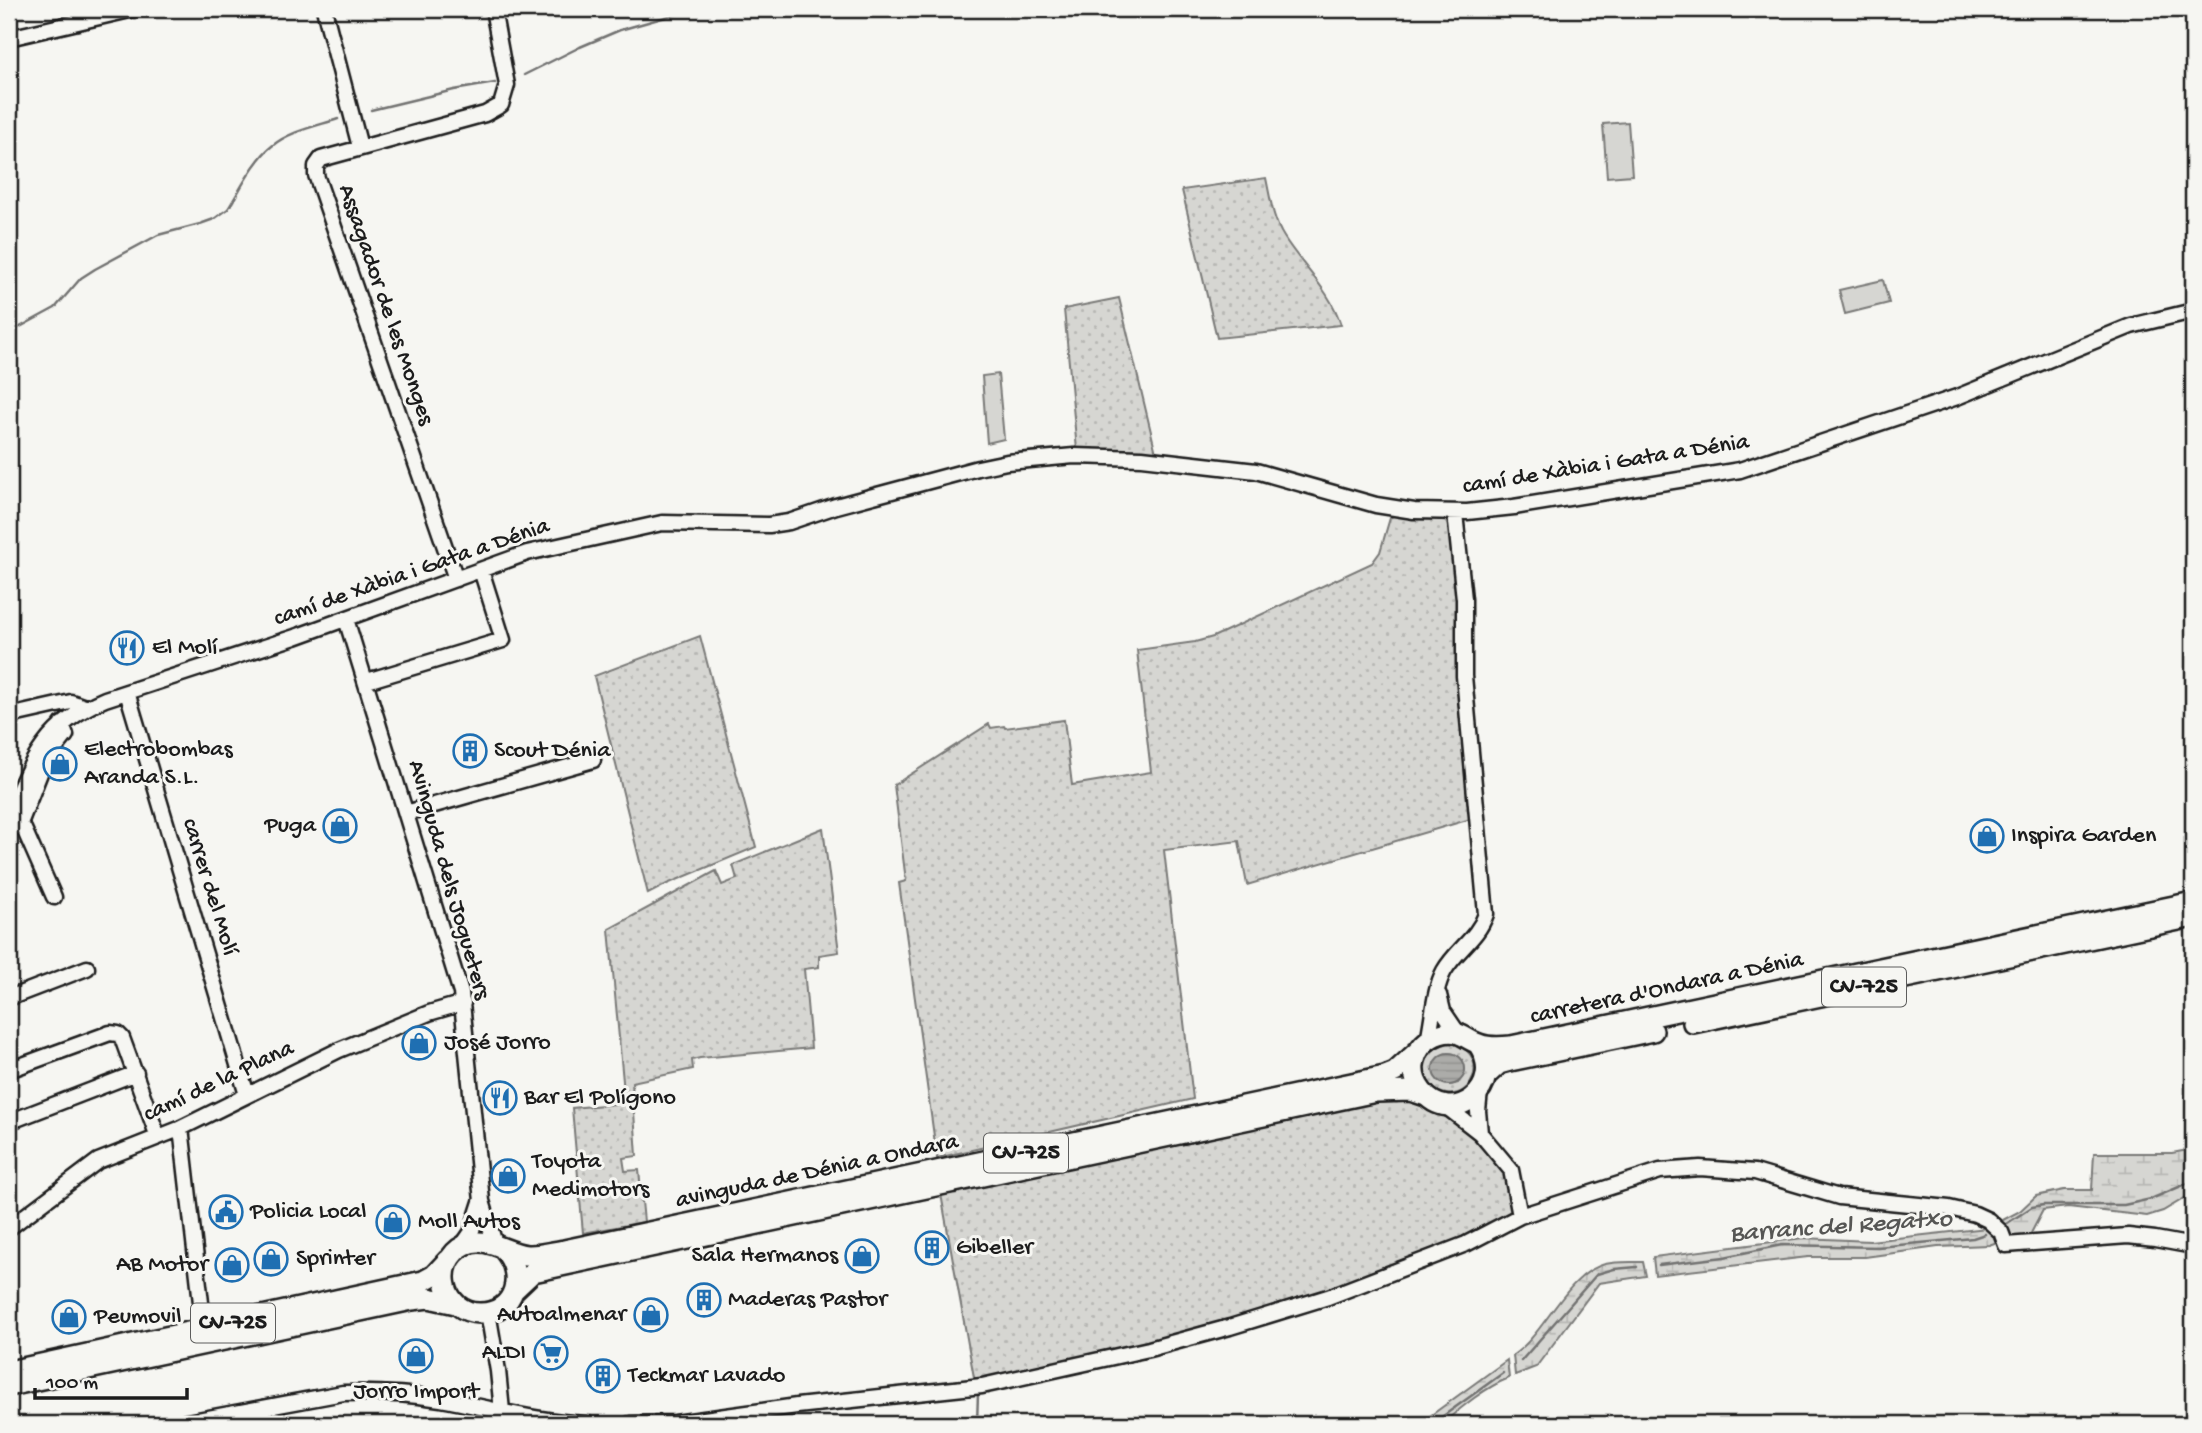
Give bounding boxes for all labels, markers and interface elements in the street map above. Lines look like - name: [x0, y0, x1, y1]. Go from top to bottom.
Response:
- street label: Assagador de les Monges: [330, 181, 440, 430]
- street label: camí de Xàbia i Gata a Dénia: [1461, 428, 1752, 502]
- street label: camí de Xàbia i Gata a Dénia: [270, 512, 554, 634]
- restaurant icon: El Molí: [108, 629, 146, 667]
- place label: El Molí: [152, 634, 218, 663]
- building icon: Scout Dénia: [451, 732, 489, 770]
- place label: Electrobombas Aranda S.L.: [84, 736, 234, 793]
- place label: Scout Dénia: [494, 737, 611, 766]
- shop icon: Electrobombas Aranda S.L.: [41, 745, 79, 783]
- street label: Avinguda dels Jogueters: [400, 757, 496, 1004]
- shop icon: Puga: [321, 807, 359, 845]
- place label: Puga: [264, 812, 317, 841]
- street label: carrer del Molí: [174, 815, 244, 960]
- shop icon: Inspira Garden: [1968, 817, 2006, 855]
- place label: Inspira Garden: [2011, 822, 2157, 851]
- street label: carretera d'Ondara a Dénia: [1528, 946, 1807, 1032]
- road number: CV-725: [1822, 968, 1906, 1006]
- shop icon: José Jorro: [400, 1024, 438, 1062]
- place label: José Jorro: [444, 1029, 551, 1058]
- street label: camí de la Plana: [139, 1034, 299, 1129]
- restaurant icon: Bar El Polígono: [481, 1079, 519, 1117]
- place label: Bar El Polígono: [523, 1084, 676, 1113]
- street label: avinguda de Dénia a Ondara: [673, 1128, 962, 1216]
- road number: CV-725: [984, 1134, 1068, 1172]
- place label: Toyota Medimotors: [530, 1148, 651, 1205]
- shop icon: Toyota Medimotors: [489, 1157, 527, 1195]
- public building icon: Policia Local: [207, 1193, 245, 1231]
- place label: Policia Local: [249, 1198, 367, 1227]
- shop icon: Moll Autos: [374, 1203, 412, 1241]
- water label: Barranc del Regatxo: [1729, 1205, 1955, 1251]
- place label: Moll Autos: [418, 1208, 521, 1237]
- building icon: Gibeller: [913, 1229, 951, 1267]
- place label: Gibeller: [956, 1234, 1035, 1263]
- shop icon: Sala Hermanos: [843, 1237, 881, 1275]
- shop icon: Sprinter: [252, 1240, 290, 1278]
- place label: Sala Hermanos: [692, 1242, 839, 1271]
- place label: Sprinter: [296, 1245, 377, 1274]
- shop icon: AB Motor: [213, 1246, 251, 1284]
- place label: AB Motor: [116, 1251, 211, 1280]
- building icon: Maderas Pastor: [685, 1281, 723, 1319]
- place label: Maderas Pastor: [728, 1286, 889, 1315]
- shop icon: Autoalmenar: [632, 1296, 670, 1334]
- shop icon: Peumovil: [50, 1298, 88, 1336]
- place label: Autoalmenar: [497, 1301, 628, 1330]
- place label: Peumovil: [93, 1303, 181, 1332]
- road number: CV-725: [191, 1304, 275, 1342]
- supermarket icon: ALDI: [532, 1334, 570, 1372]
- shop icon: Jorro Import: [397, 1337, 435, 1375]
- place label: ALDI: [482, 1339, 526, 1368]
- scale bar: [35, 1356, 187, 1400]
- building icon: Teckmar Lavado: [584, 1357, 622, 1395]
- place label: Teckmar Lavado: [626, 1362, 786, 1391]
- text: 100 m: [45, 1372, 98, 1397]
- place label: Jorro Import: [353, 1378, 481, 1407]

